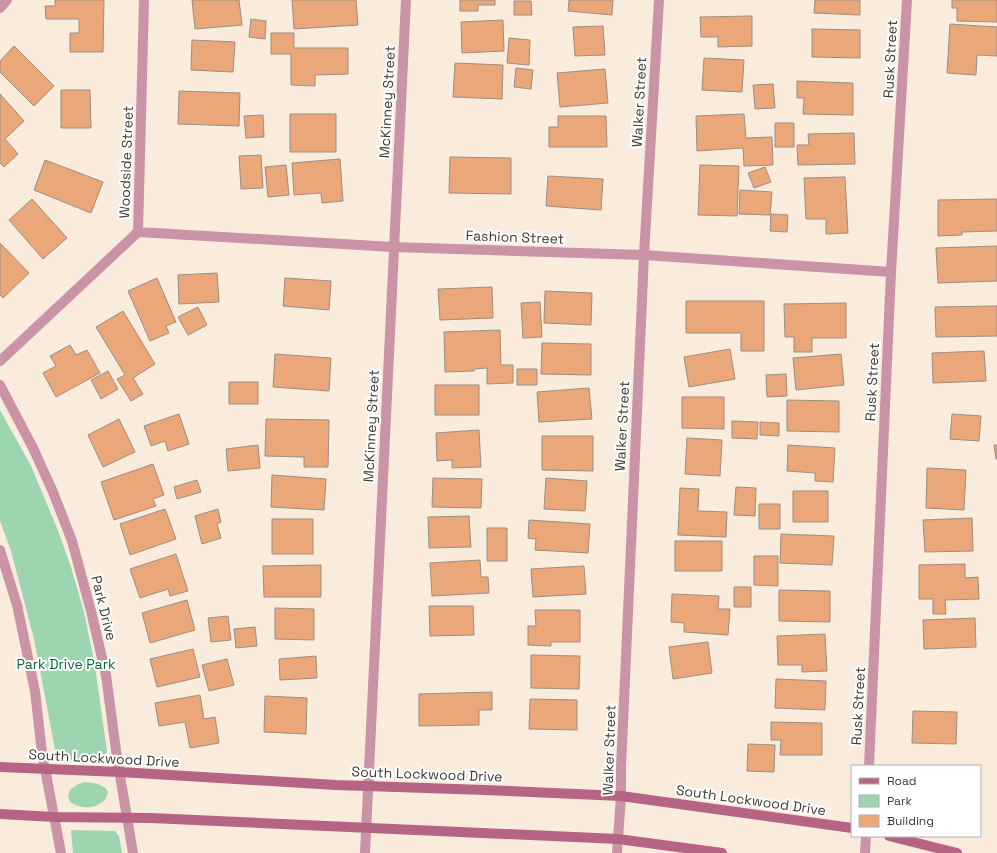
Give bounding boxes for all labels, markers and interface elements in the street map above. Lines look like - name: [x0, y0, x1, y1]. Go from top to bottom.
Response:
- street label: Rusk Street: [879, 19, 901, 99]
- street label: McKinney Street: [375, 45, 399, 159]
- street label: Walker Street: [628, 56, 650, 148]
- street label: Woodside Street: [115, 105, 137, 219]
- street label: Fashion Street: [465, 226, 565, 248]
- street label: Rusk Street: [861, 342, 883, 422]
- street label: McKinney Street: [359, 369, 383, 483]
- street label: Walker Street: [611, 380, 633, 472]
- street label: Park Drive: [87, 574, 121, 642]
- park label: Park Drive Park: [17, 655, 116, 673]
- street label: Rusk Street: [847, 666, 869, 746]
- street label: Walker Street: [598, 704, 620, 796]
- street label: South Lockwood Drive: [28, 745, 180, 771]
- street label: South Lockwood Drive: [351, 762, 503, 786]
- legend: [851, 765, 981, 837]
- text: Road: [887, 773, 916, 789]
- street label: South Lockwood Drive: [675, 781, 827, 819]
- text: Park: [887, 793, 912, 809]
- text: Building: [887, 813, 934, 829]

